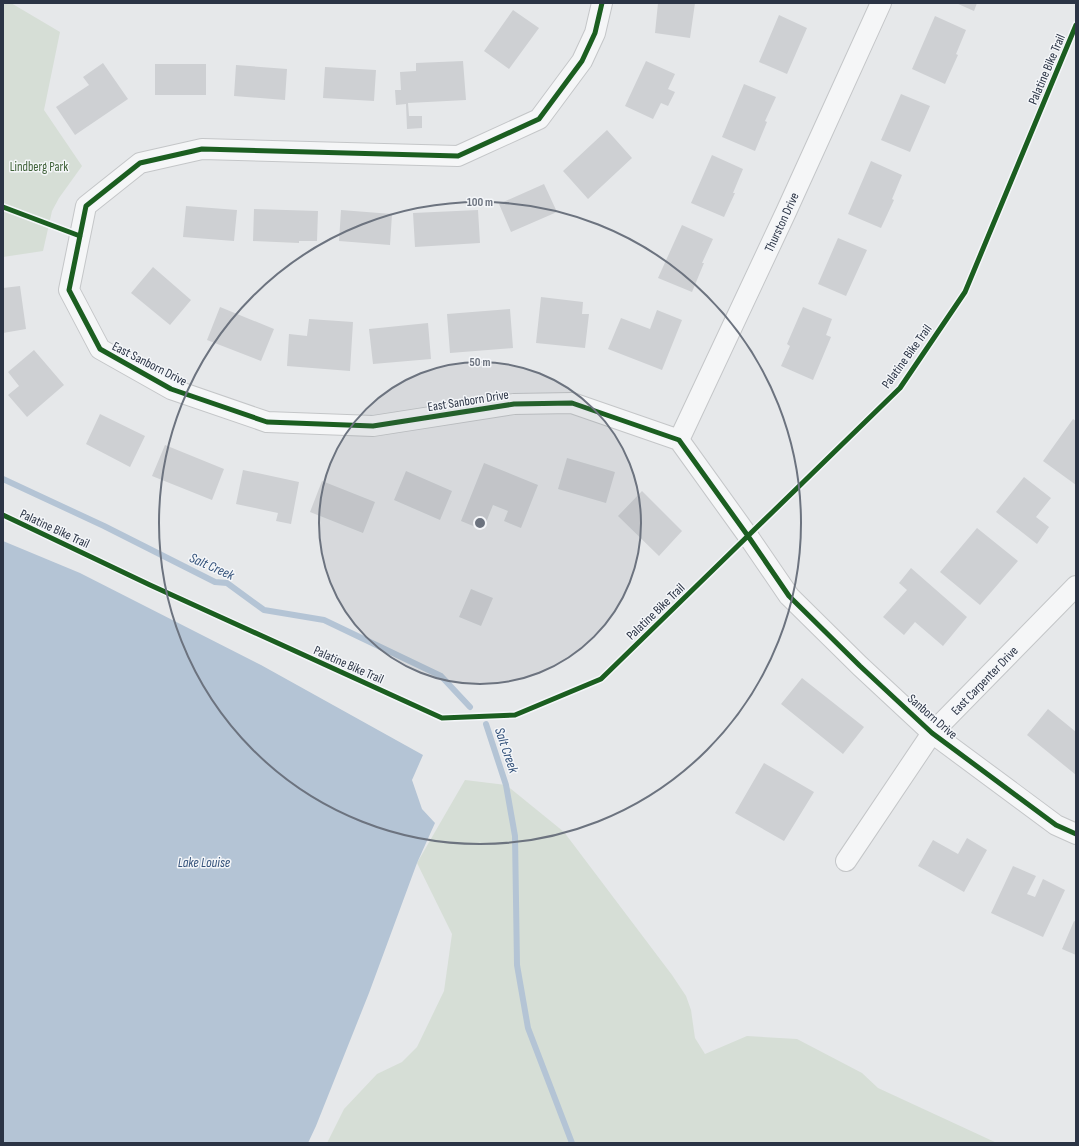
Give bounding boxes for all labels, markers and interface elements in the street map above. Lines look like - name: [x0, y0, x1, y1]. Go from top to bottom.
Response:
- street label: Palatine Bike Trail: [1025, 32, 1069, 107]
- park label: Lindberg Park: [10, 159, 68, 175]
- street label: Thurston Drive: [761, 190, 803, 255]
- text: 100 m: [467, 195, 493, 210]
- street label: Palatine Bike Trail: [878, 322, 935, 392]
- street label: East Sanborn Drive: [109, 338, 190, 390]
- text: 50 m: [470, 355, 490, 370]
- street label: East Sanborn Drive: [426, 387, 510, 415]
- street label: Palatine Bike Trail: [17, 506, 92, 552]
- centre of rings: [473, 516, 487, 530]
- water label: Salt Creek: [187, 549, 237, 584]
- street label: Palatine Bike Trail: [623, 580, 688, 643]
- street label: Palatine Bike Trail: [311, 642, 386, 687]
- street label: East Carpenter Drive: [948, 643, 1022, 718]
- street label: Sanborn Drive: [904, 691, 961, 743]
- water label: Salt Creek: [491, 725, 522, 776]
- water label: Lake Louise: [178, 854, 231, 871]

